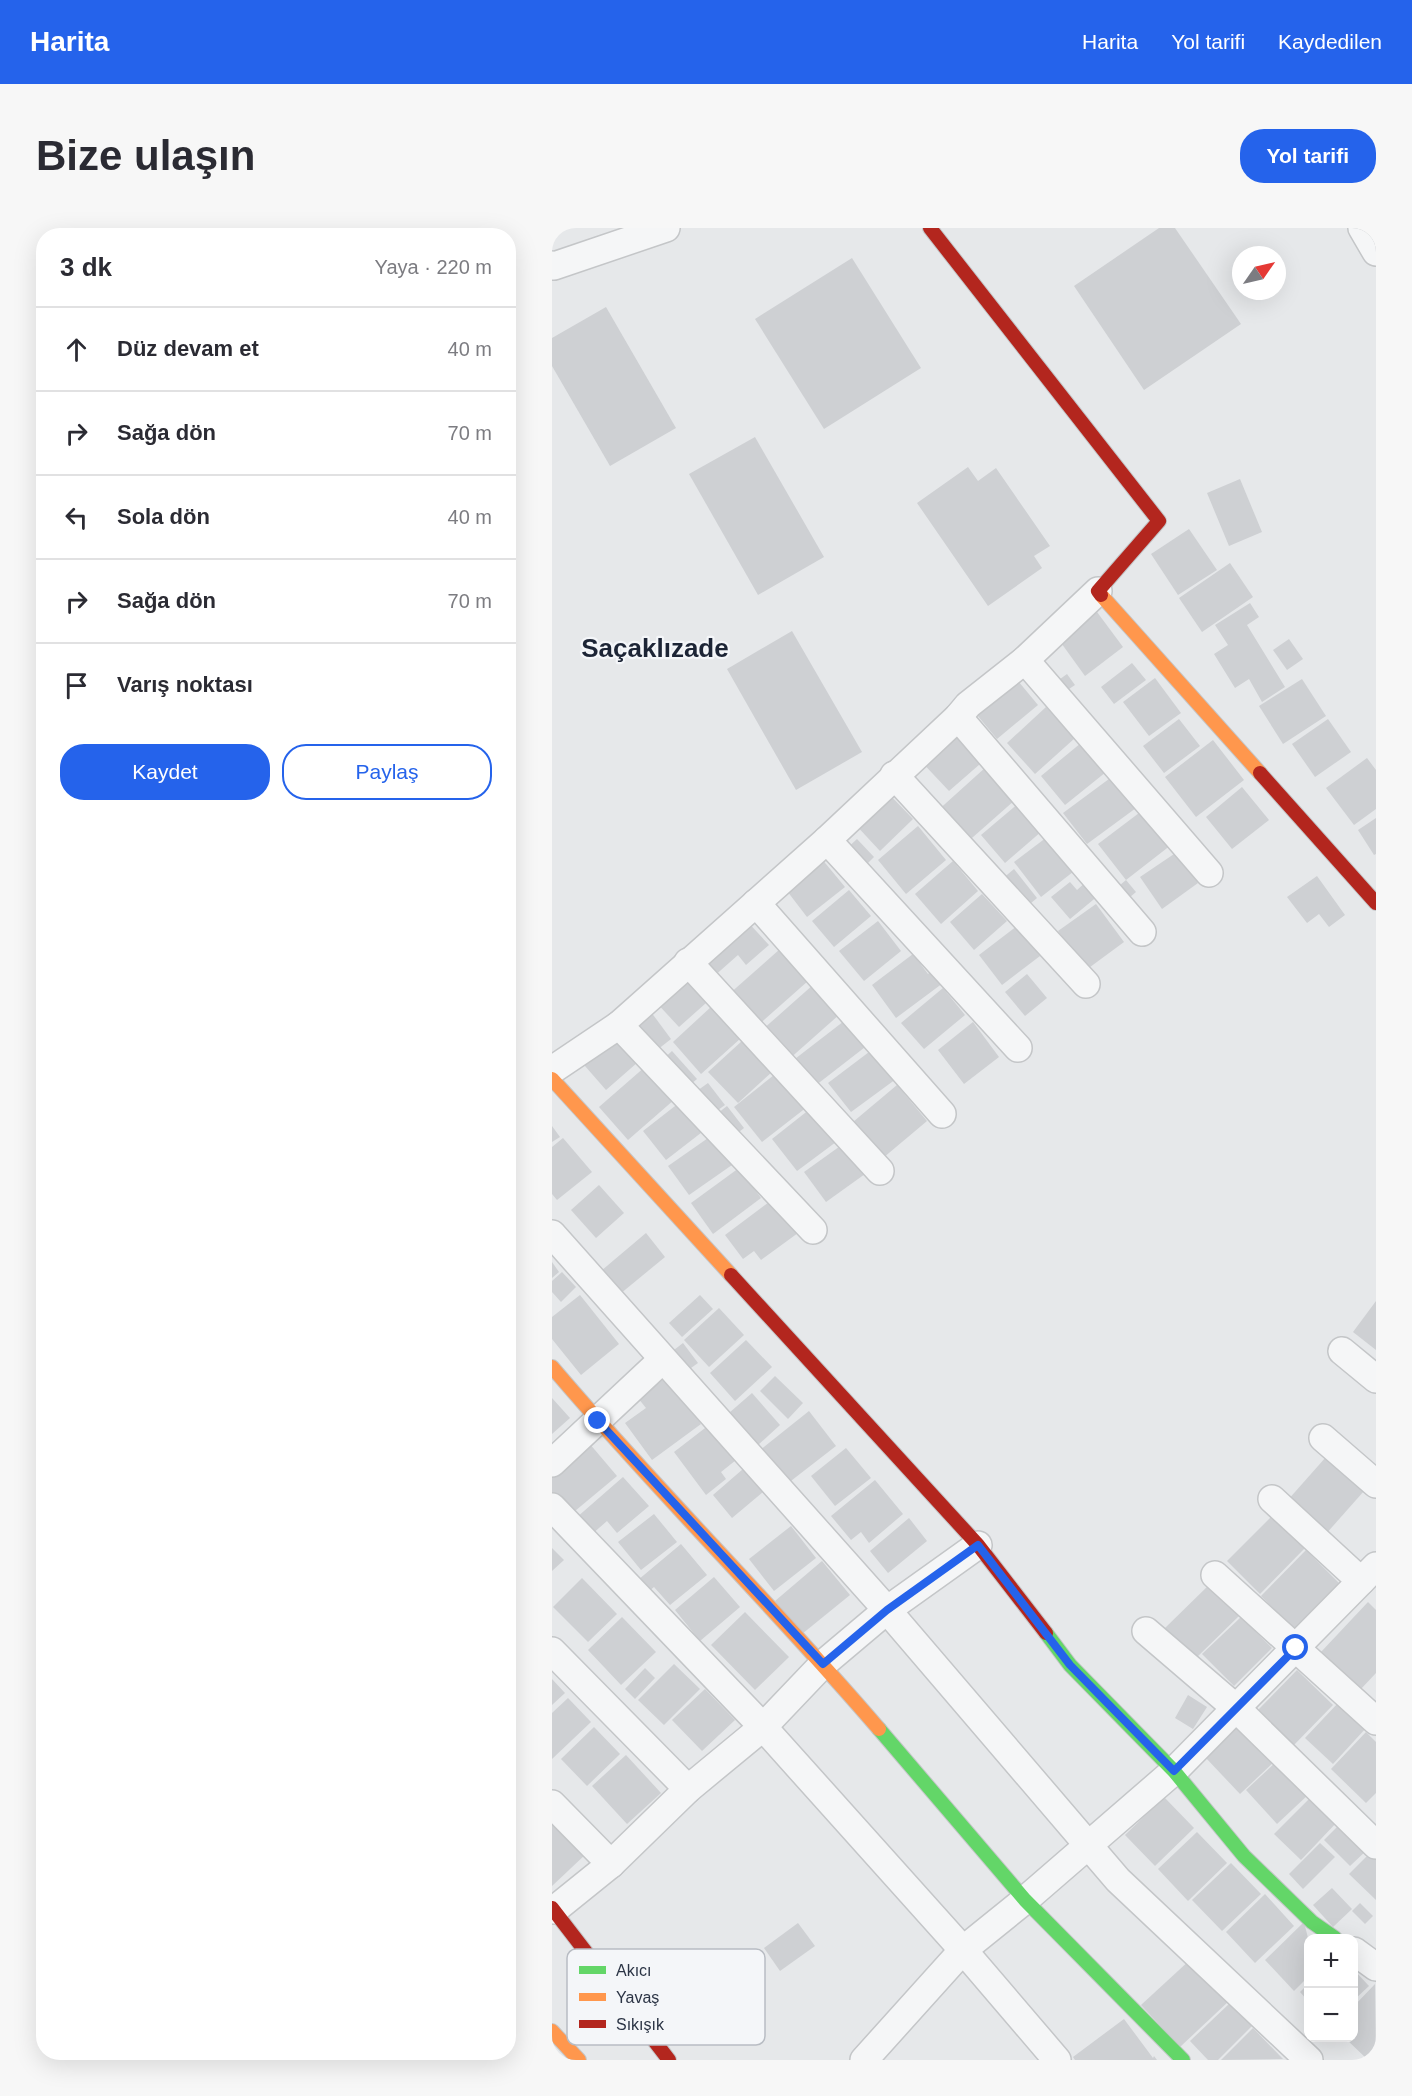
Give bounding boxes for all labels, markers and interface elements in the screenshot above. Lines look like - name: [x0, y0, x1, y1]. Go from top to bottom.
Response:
- text: Harita: [30, 26, 109, 57]
- text: Harita: [1082, 30, 1138, 53]
- text: Yol tarifi: [1171, 30, 1245, 53]
- text: Kaydedilen: [1278, 30, 1382, 53]
- button: Yol tarifi: [1240, 129, 1376, 183]
- text: Bize ulaşın: [36, 132, 255, 179]
- north arrow: [1232, 246, 1286, 300]
- text: 3 dk: [60, 252, 112, 282]
- text: Yaya · 220 m: [375, 256, 492, 278]
- icon: ahead: [60, 333, 93, 366]
- text: Düz devam et: [117, 336, 259, 361]
- text: 40 m: [448, 338, 492, 360]
- icon: right: [60, 417, 93, 450]
- text: Sağa dön: [117, 420, 216, 445]
- text: 70 m: [448, 422, 492, 444]
- icon: left: [60, 501, 93, 534]
- text: Sola dön: [117, 504, 210, 529]
- text: 40 m: [448, 506, 492, 528]
- icon: right: [60, 585, 93, 618]
- text: Sağa dön: [117, 588, 216, 613]
- text: 70 m: [448, 590, 492, 612]
- district label: Saçaklızade: [581, 633, 729, 663]
- icon: arrive: [60, 669, 93, 702]
- text: Varış noktası: [117, 672, 253, 697]
- button: Kaydet: [60, 744, 270, 800]
- button: Paylaş: [282, 744, 492, 800]
- route end: [584, 1407, 610, 1433]
- route start: [1282, 1634, 1308, 1660]
- map controls: [1304, 1934, 1358, 2042]
- button: +: [1304, 1934, 1358, 1988]
- legend: [567, 1949, 765, 2045]
- text: Akıcı: [616, 1962, 652, 1979]
- button: −: [1304, 1988, 1358, 2042]
- text: Yavaş: [616, 1989, 659, 2006]
- text: Sıkışık: [616, 2016, 665, 2033]

